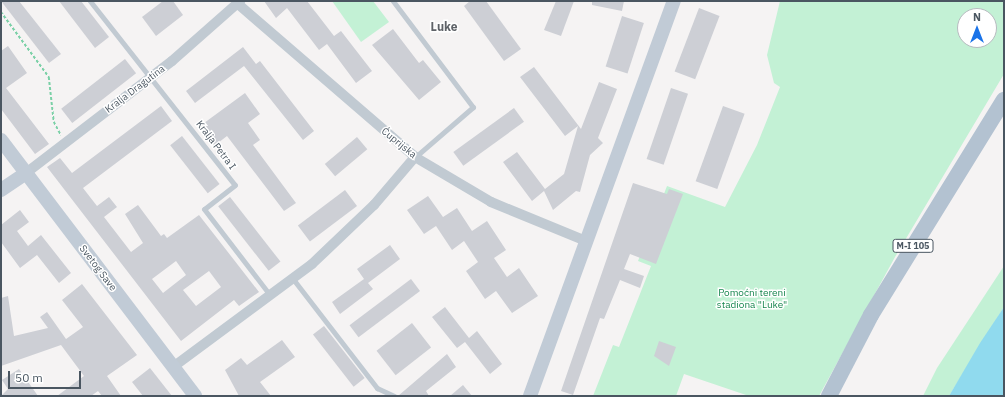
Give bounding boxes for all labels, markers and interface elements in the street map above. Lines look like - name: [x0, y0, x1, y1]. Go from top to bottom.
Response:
- north arrow: [957, 8, 997, 48]
- text: N: [973, 10, 981, 24]
- district label: Luke: [431, 20, 457, 34]
- street label: Kralja Dragutina: [103, 63, 167, 115]
- street label: Kralja Petra I: [194, 118, 238, 172]
- street label: Ćuprijska: [379, 125, 419, 161]
- road number: M-I 105: [892, 239, 934, 253]
- street label: Svetog Save: [77, 243, 119, 293]
- park label: Pomoćni tereni stadiona "Luke": [717, 286, 787, 310]
- scale bar: [10, 363, 83, 389]
- text: 50 m: [15, 370, 43, 385]

